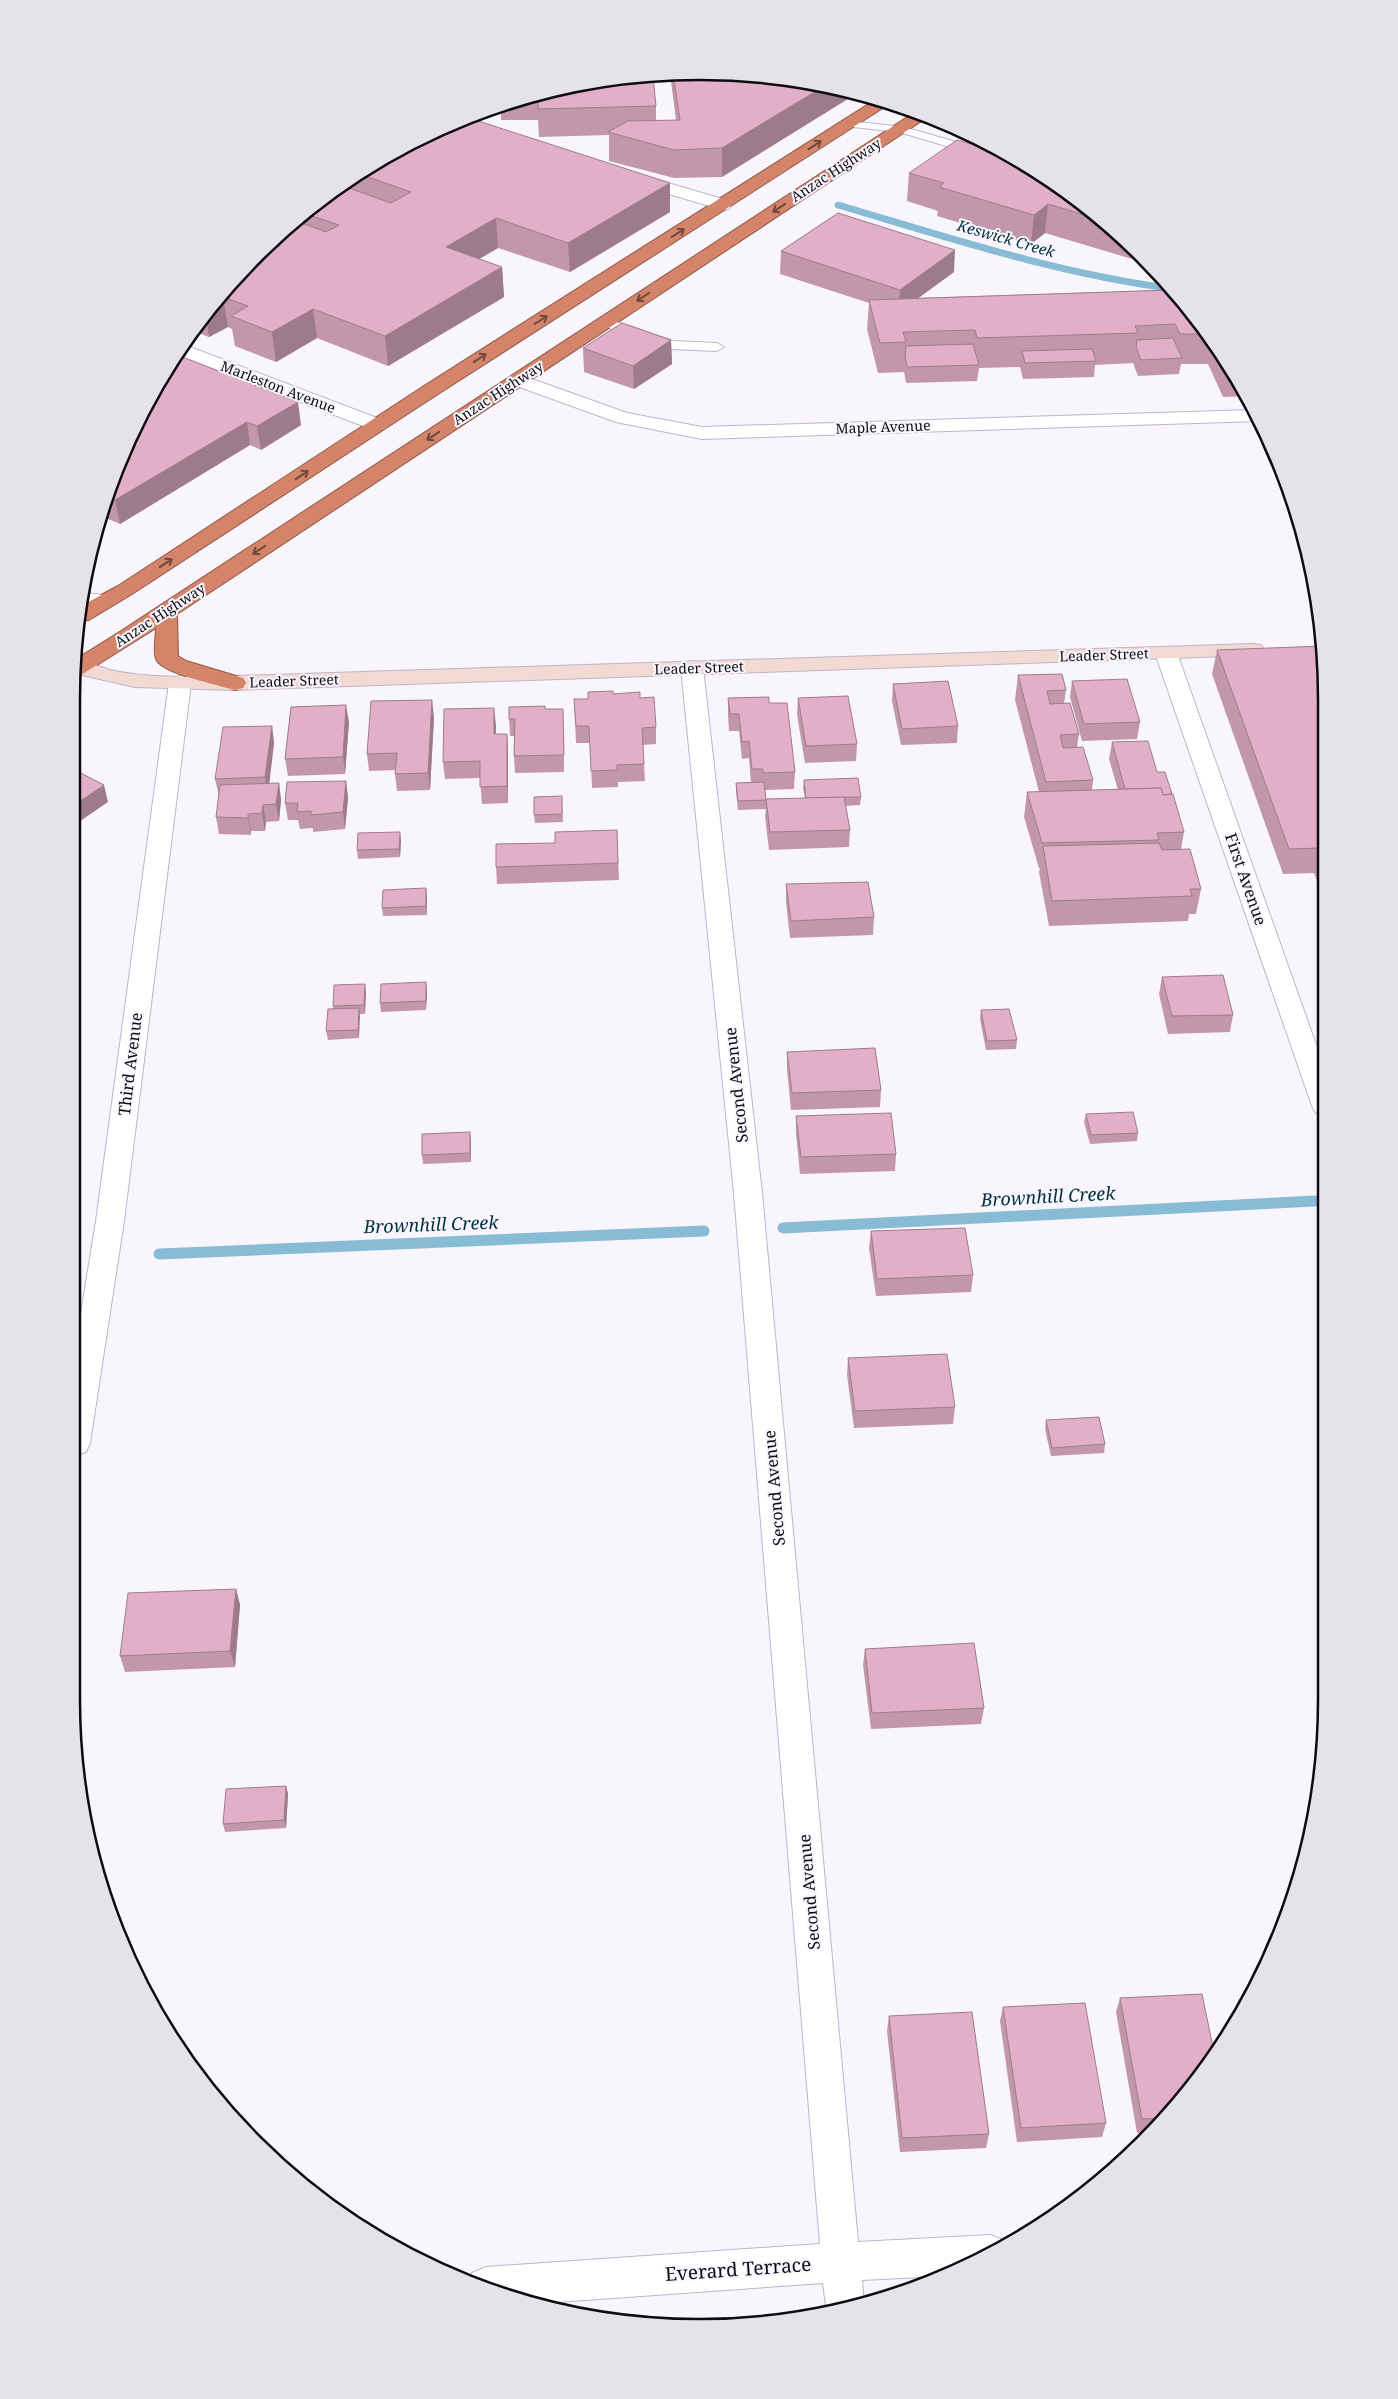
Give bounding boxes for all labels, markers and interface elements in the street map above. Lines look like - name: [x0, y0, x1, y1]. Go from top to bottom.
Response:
- street label: Anzac Highway: [787, 133, 885, 206]
- one-way arrow: [808, 140, 822, 151]
- one-way arrow: [772, 203, 786, 213]
- water label: Keswick Creek: [954, 214, 1058, 262]
- one-way arrow: [671, 228, 685, 238]
- one-way arrow: [637, 293, 651, 303]
- one-way arrow: [533, 315, 547, 325]
- one-way arrow: [472, 353, 486, 363]
- street label: Marleston Avenue: [218, 356, 338, 417]
- street label: Anzac Highway: [449, 356, 547, 429]
- street label: Maple Avenue: [835, 415, 931, 438]
- one-way arrow: [426, 431, 440, 441]
- one-way arrow: [295, 469, 309, 480]
- one-way arrow: [252, 545, 266, 555]
- one-way arrow: [158, 558, 172, 568]
- street label: Anzac Highway: [111, 578, 209, 651]
- street label: Leader Street: [1059, 643, 1149, 666]
- street label: Leader Street: [654, 656, 744, 679]
- street label: Leader Street: [249, 669, 339, 692]
- street label: First Avenue: [1220, 830, 1272, 928]
- street label: Third Avenue: [113, 1011, 147, 1117]
- street label: Second Avenue: [719, 1026, 753, 1144]
- water label: Brownhill Creek: [979, 1180, 1117, 1212]
- water label: Brownhill Creek: [362, 1210, 500, 1238]
- street label: Second Avenue: [758, 1429, 790, 1547]
- street label: Second Avenue: [793, 1833, 825, 1951]
- street label: Everard Terrace: [664, 2251, 812, 2287]

